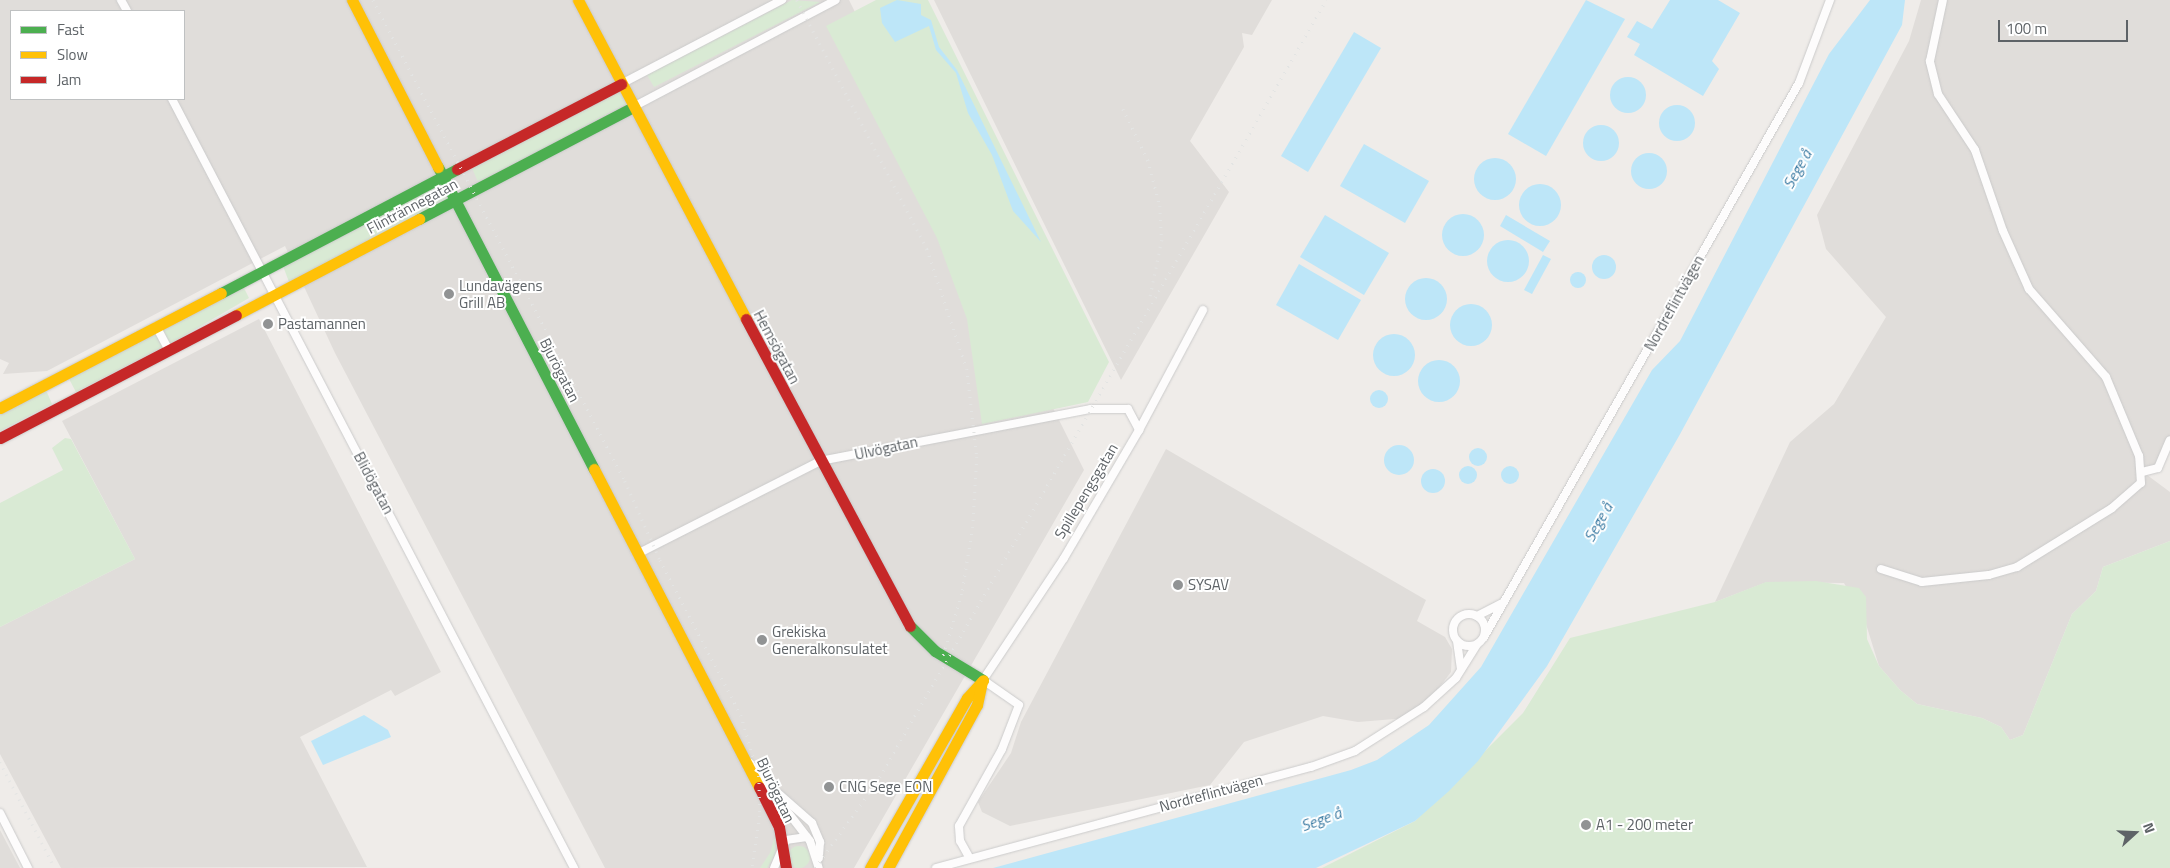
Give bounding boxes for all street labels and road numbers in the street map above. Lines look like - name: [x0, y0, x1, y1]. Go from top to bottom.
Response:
- street label: Flintrännegatan: [363, 174, 461, 238]
- street label: Nordreflintvägen: [1640, 252, 1708, 354]
- street label: Hemsögatan: [750, 307, 804, 387]
- street label: Bjurögatan: [536, 335, 584, 405]
- street label: Ulvögatan: [853, 433, 919, 463]
- street label: Spillepengsgatan: [1050, 440, 1122, 542]
- street label: Blidögatan: [350, 449, 398, 517]
- street label: Bjurögatan: [753, 755, 799, 825]
- street label: Nordreflintvägen: [1157, 771, 1265, 815]

